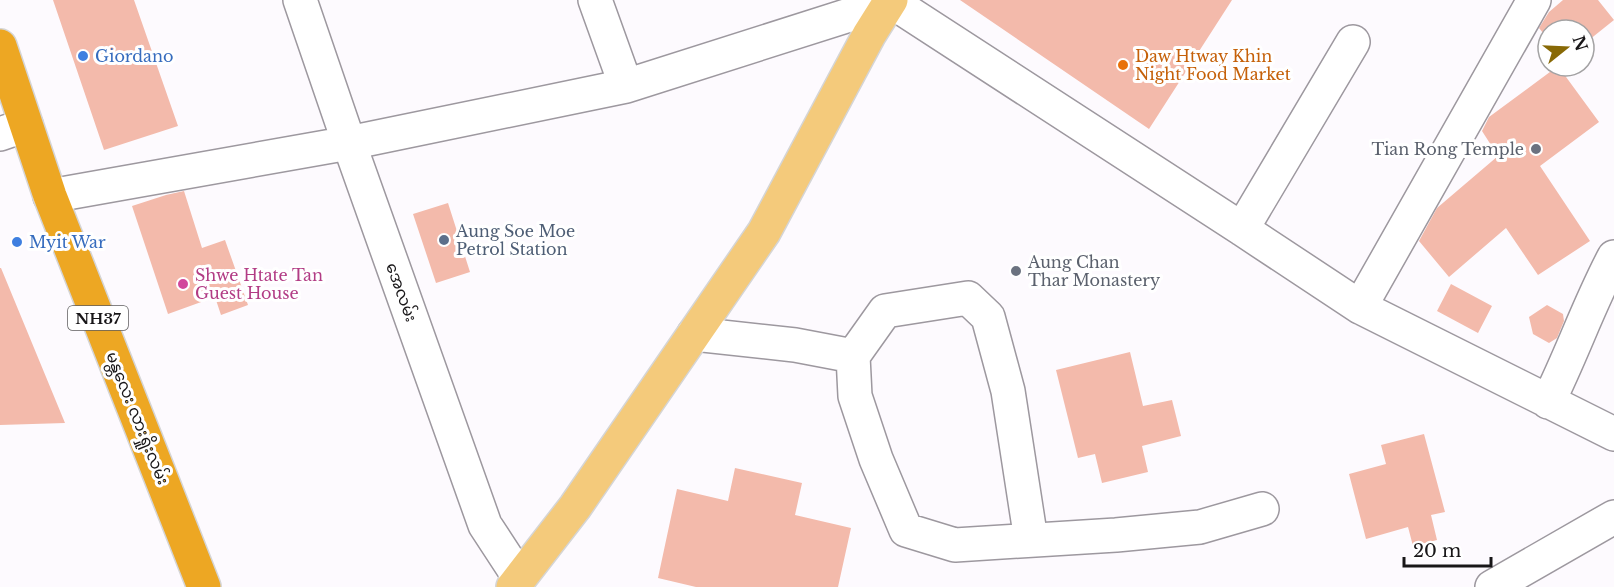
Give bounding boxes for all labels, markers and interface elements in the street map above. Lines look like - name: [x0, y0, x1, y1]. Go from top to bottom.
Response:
- north arrow: [1536, 18, 1596, 78]
- text: N: [1568, 33, 1592, 54]
- place label: Giordano: [95, 46, 173, 66]
- place label: Daw Htway Khin Night Food Market: [1135, 46, 1291, 84]
- marker: Giordano: [76, 49, 90, 63]
- marker: Daw Htway Khin Night Food Market: [1116, 58, 1130, 72]
- place label: Tian Rong Temple: [1372, 139, 1524, 159]
- marker: Tian Rong Temple: [1529, 142, 1543, 156]
- place label: Aung Soe Moe Petrol Station: [455, 221, 575, 259]
- place label: Myit War: [29, 232, 106, 252]
- marker: Aung Soe Moe Petrol Station: [437, 233, 451, 247]
- marker: Myit War: [10, 235, 24, 249]
- place label: Aung Chan Thar Monastery: [1027, 252, 1161, 290]
- street label: အေလမ်း: [382, 259, 423, 324]
- marker: Aung Chan Thar Monastery: [1009, 264, 1023, 278]
- place label: Shwe Htate Tan Guest House: [195, 265, 323, 303]
- marker: Shwe Htate Tan Guest House: [176, 277, 190, 291]
- road number: NH37: [68, 306, 128, 330]
- street label: မန္တလေး လားရှိုးလမ်း: [98, 348, 175, 489]
- scale bar: [1404, 530, 1491, 568]
- text: 20 m: [1413, 540, 1461, 562]

